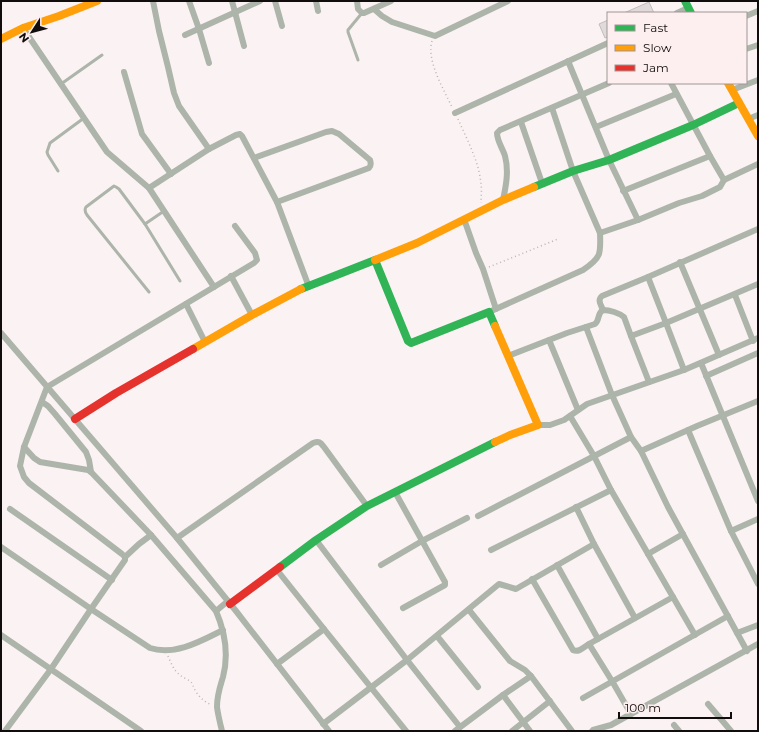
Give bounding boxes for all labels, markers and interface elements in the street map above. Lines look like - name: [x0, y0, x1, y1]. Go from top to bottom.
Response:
- north arrow: [12, 12, 52, 52]
- legend: [607, 12, 747, 84]
- text: Fast: [643, 20, 668, 35]
- text: N: [16, 30, 32, 46]
- text: Slow: [643, 40, 672, 55]
- text: Jam: [642, 60, 669, 75]
- scale bar: [619, 694, 731, 720]
- text: 100 m: [625, 700, 661, 715]

